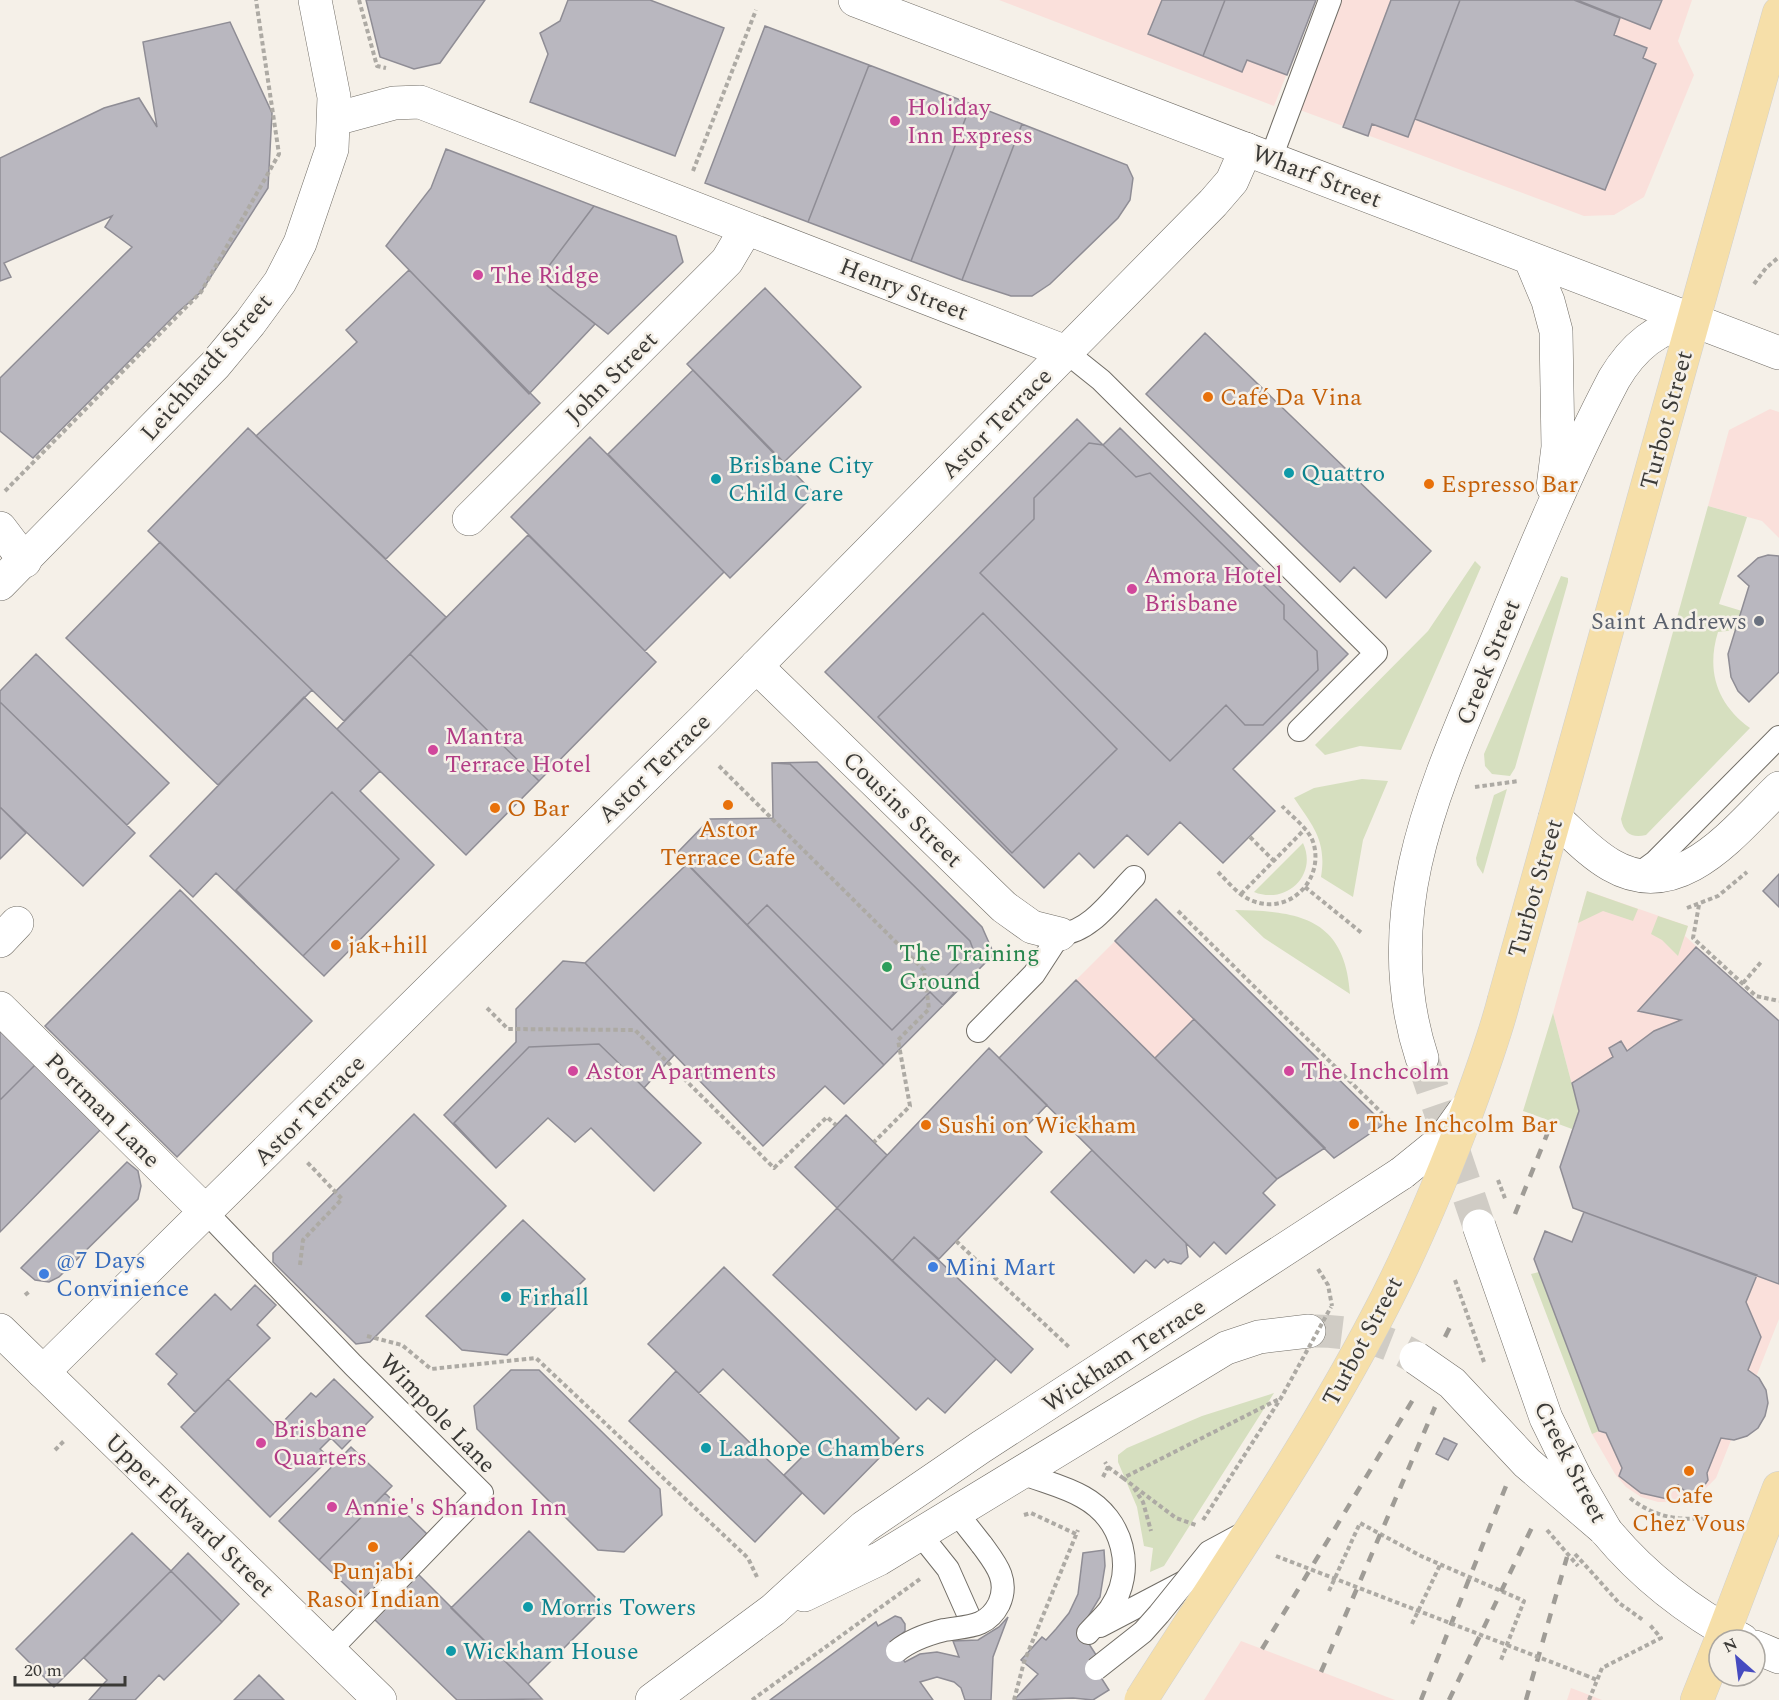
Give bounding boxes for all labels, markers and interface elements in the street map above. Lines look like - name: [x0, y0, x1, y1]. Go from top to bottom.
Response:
- place label: Holiday Inn Express: [907, 90, 1033, 154]
- marker: Holiday Inn Express: [888, 114, 902, 128]
- street label: Wharf Street: [1247, 136, 1387, 218]
- street label: Henry Street: [834, 249, 973, 331]
- place label: The Ridge: [490, 258, 599, 294]
- marker: The Ridge: [471, 268, 485, 282]
- street label: Leichhardt Street: [132, 286, 281, 450]
- street label: John Street: [557, 323, 666, 432]
- street label: Turbot Street: [1631, 347, 1703, 494]
- street label: Astor Terrace: [932, 359, 1061, 488]
- place label: Café Da Vina: [1220, 380, 1362, 416]
- marker: Café Da Vina: [1201, 390, 1215, 404]
- place label: Brisbane City Child Care: [728, 448, 874, 512]
- place label: Quattro: [1301, 456, 1385, 492]
- marker: Quattro: [1282, 466, 1296, 480]
- place label: Espresso Bar: [1441, 467, 1578, 503]
- marker: Brisbane City Child Care: [709, 472, 723, 486]
- marker: Espresso Bar: [1422, 477, 1436, 491]
- place label: Amora Hotel Brisbane: [1144, 558, 1283, 622]
- marker: Amora Hotel Brisbane: [1125, 582, 1139, 596]
- street label: Creek Street: [1447, 594, 1530, 731]
- place label: Saint Andrews: [1591, 604, 1747, 640]
- marker: Saint Andrews: [1752, 614, 1766, 628]
- street label: Astor Terrace: [590, 705, 720, 832]
- place label: Mantra Terrace Hotel: [445, 719, 591, 783]
- marker: Mantra Terrace Hotel: [426, 743, 440, 757]
- street label: Cousins Street: [834, 743, 971, 877]
- place label: O Bar: [507, 791, 569, 827]
- marker: Astor Terrace Cafe: [721, 798, 735, 812]
- marker: O Bar: [488, 801, 502, 815]
- place label: Astor Terrace Cafe: [660, 812, 796, 876]
- street label: Turbot Street: [1499, 815, 1573, 962]
- place label: jak+hill: [348, 928, 428, 964]
- place label: The Training Ground: [899, 936, 1040, 1000]
- marker: jak+hill: [329, 938, 343, 952]
- marker: The Training Ground: [880, 960, 894, 974]
- street label: Portman Lane: [36, 1045, 168, 1177]
- street label: Astor Terrace: [245, 1046, 374, 1175]
- place label: Astor Apartments: [585, 1054, 777, 1090]
- place label: The Inchcolm: [1301, 1054, 1450, 1090]
- marker: Astor Apartments: [566, 1064, 580, 1078]
- marker: The Inchcolm: [1282, 1064, 1296, 1078]
- place label: The Inchcolm Bar: [1366, 1107, 1558, 1143]
- place label: Sushi on Wickham: [938, 1108, 1137, 1144]
- marker: The Inchcolm Bar: [1347, 1117, 1361, 1131]
- marker: Sushi on Wickham: [919, 1118, 933, 1132]
- place label: @7 Days Convinience: [56, 1243, 189, 1307]
- place label: Mini Mart: [945, 1250, 1056, 1286]
- marker: Mini Mart: [926, 1260, 940, 1274]
- marker: @7 Days Convinience: [37, 1267, 51, 1281]
- street label: Turbot Street: [1313, 1270, 1412, 1413]
- place label: Firhall: [518, 1280, 589, 1316]
- street label: Wickham Terrace: [1036, 1289, 1213, 1422]
- marker: Firhall: [499, 1290, 513, 1304]
- street label: Wimpole Lane: [370, 1345, 504, 1482]
- street label: Creek Street: [1524, 1395, 1616, 1530]
- place label: Brisbane Quarters: [273, 1412, 367, 1476]
- street label: Upper Edward Street: [96, 1425, 282, 1607]
- place label: Ladhope Chambers: [718, 1431, 925, 1467]
- marker: Brisbane Quarters: [254, 1436, 268, 1450]
- marker: Ladhope Chambers: [699, 1441, 713, 1455]
- marker: Cafe Chez Vous: [1682, 1464, 1696, 1478]
- place label: Cafe Chez Vous: [1632, 1478, 1746, 1542]
- place label: Annie's Shandon Inn: [344, 1490, 567, 1526]
- marker: Annie's Shandon Inn: [325, 1500, 339, 1514]
- marker: Punjabi Rasoi Indian: [366, 1540, 380, 1554]
- place label: Punjabi Rasoi Indian: [306, 1554, 440, 1618]
- place label: Morris Towers: [540, 1590, 696, 1626]
- marker: Morris Towers: [521, 1600, 535, 1614]
- north arrow: [1707, 1628, 1767, 1688]
- text: N: [1719, 1632, 1742, 1659]
- place label: Wickham House: [463, 1634, 639, 1670]
- marker: Wickham House: [444, 1644, 458, 1658]
- scale bar: [15, 1649, 124, 1687]
- text: 20 m: [24, 1657, 62, 1684]

